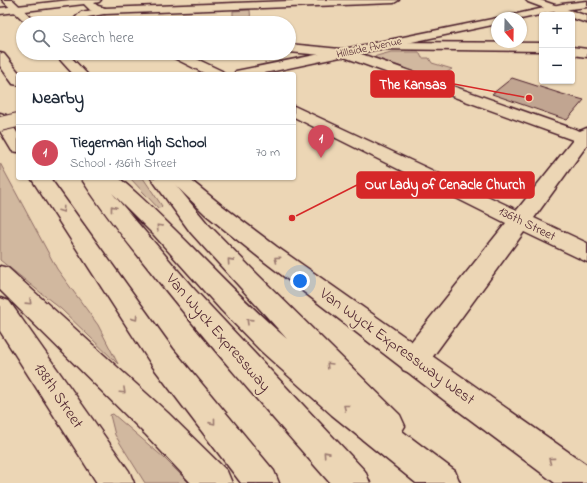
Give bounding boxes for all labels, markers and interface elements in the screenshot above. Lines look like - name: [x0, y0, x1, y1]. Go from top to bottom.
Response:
- north arrow: [491, 12, 527, 48]
- map controls: [539, 12, 575, 84]
- button: +: [539, 12, 575, 48]
- search box: [16, 16, 296, 60]
- icon: search: [30, 27, 52, 49]
- text: Search here: [62, 27, 134, 49]
- street label: Hillside Avenue: [335, 33, 403, 63]
- button: −: [539, 48, 575, 84]
- callout: The Kansas: [371, 71, 454, 97]
- text: The Kansas: [379, 75, 447, 96]
- text: Nearby: [32, 86, 84, 111]
- pin: 1: [308, 125, 334, 158]
- text: Tiegerman High School: [70, 132, 207, 154]
- text: 1: [43, 143, 47, 162]
- text: 70 m: [256, 143, 280, 162]
- text: School · 136th Street: [70, 154, 177, 173]
- callout: Our Lady of Cenacle Church: [357, 172, 534, 198]
- text: Our Lady of Cenacle Church: [365, 175, 526, 198]
- street label: 136th Street: [495, 202, 559, 246]
- one-way arrow: [57, 206, 64, 213]
- one-way arrow: [111, 206, 118, 213]
- one-way arrow: [156, 224, 164, 232]
- one-way arrow: [274, 256, 281, 264]
- one-way arrow: [227, 258, 234, 266]
- street label: Van Wyck Expressway: [159, 268, 276, 398]
- your location: [290, 271, 310, 291]
- street label: Van Wyck Expressway West: [313, 282, 480, 412]
- one-way arrow: [24, 297, 32, 304]
- one-way arrow: [130, 313, 137, 320]
- one-way arrow: [246, 318, 254, 326]
- street label: 138th Street: [27, 358, 89, 434]
- one-way arrow: [326, 362, 334, 370]
- one-way arrow: [118, 387, 126, 394]
- one-way arrow: [344, 405, 351, 412]
- one-way arrow: [208, 418, 215, 425]
- one-way arrow: [324, 451, 331, 459]
- one-way arrow: [548, 457, 555, 465]

